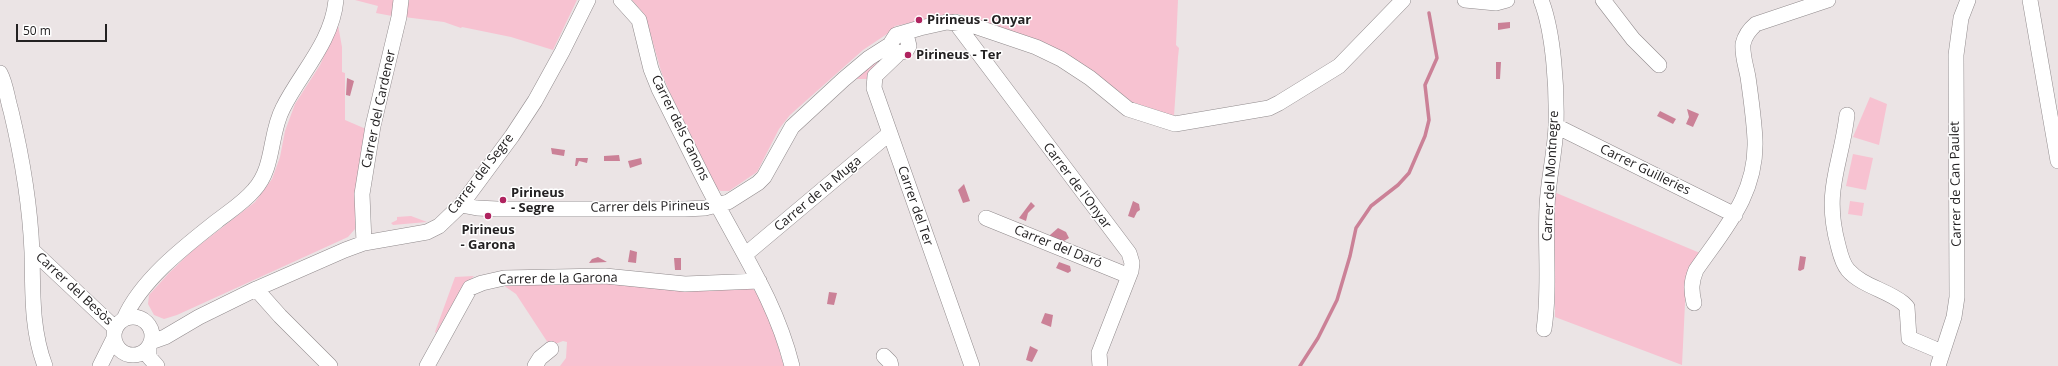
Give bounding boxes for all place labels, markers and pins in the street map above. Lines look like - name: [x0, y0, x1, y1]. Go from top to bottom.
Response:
- place label: Pirineus - Onyar: [927, 12, 1031, 28]
- marker: Pirineus - Onyar: [914, 15, 924, 25]
- place label: Pirineus - Ter: [916, 47, 1001, 63]
- marker: Pirineus - Ter: [903, 50, 913, 60]
- place label: Pirineus - Segre: [511, 185, 564, 216]
- marker: Pirineus - Segre: [498, 195, 508, 205]
- marker: Pirineus - Garona: [483, 211, 493, 221]
- place label: Pirineus - Garona: [460, 222, 516, 253]

